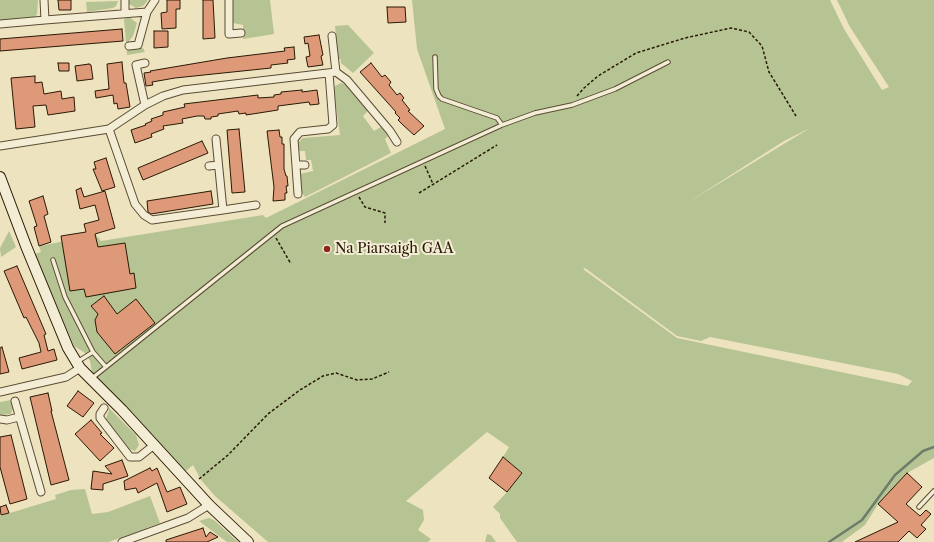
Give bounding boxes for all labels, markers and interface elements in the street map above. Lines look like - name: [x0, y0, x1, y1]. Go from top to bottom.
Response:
- place label: Na Piarsaigh GAA: [335, 241, 454, 257]
- marker: Na Piarsaigh GAA: [322, 244, 332, 254]

